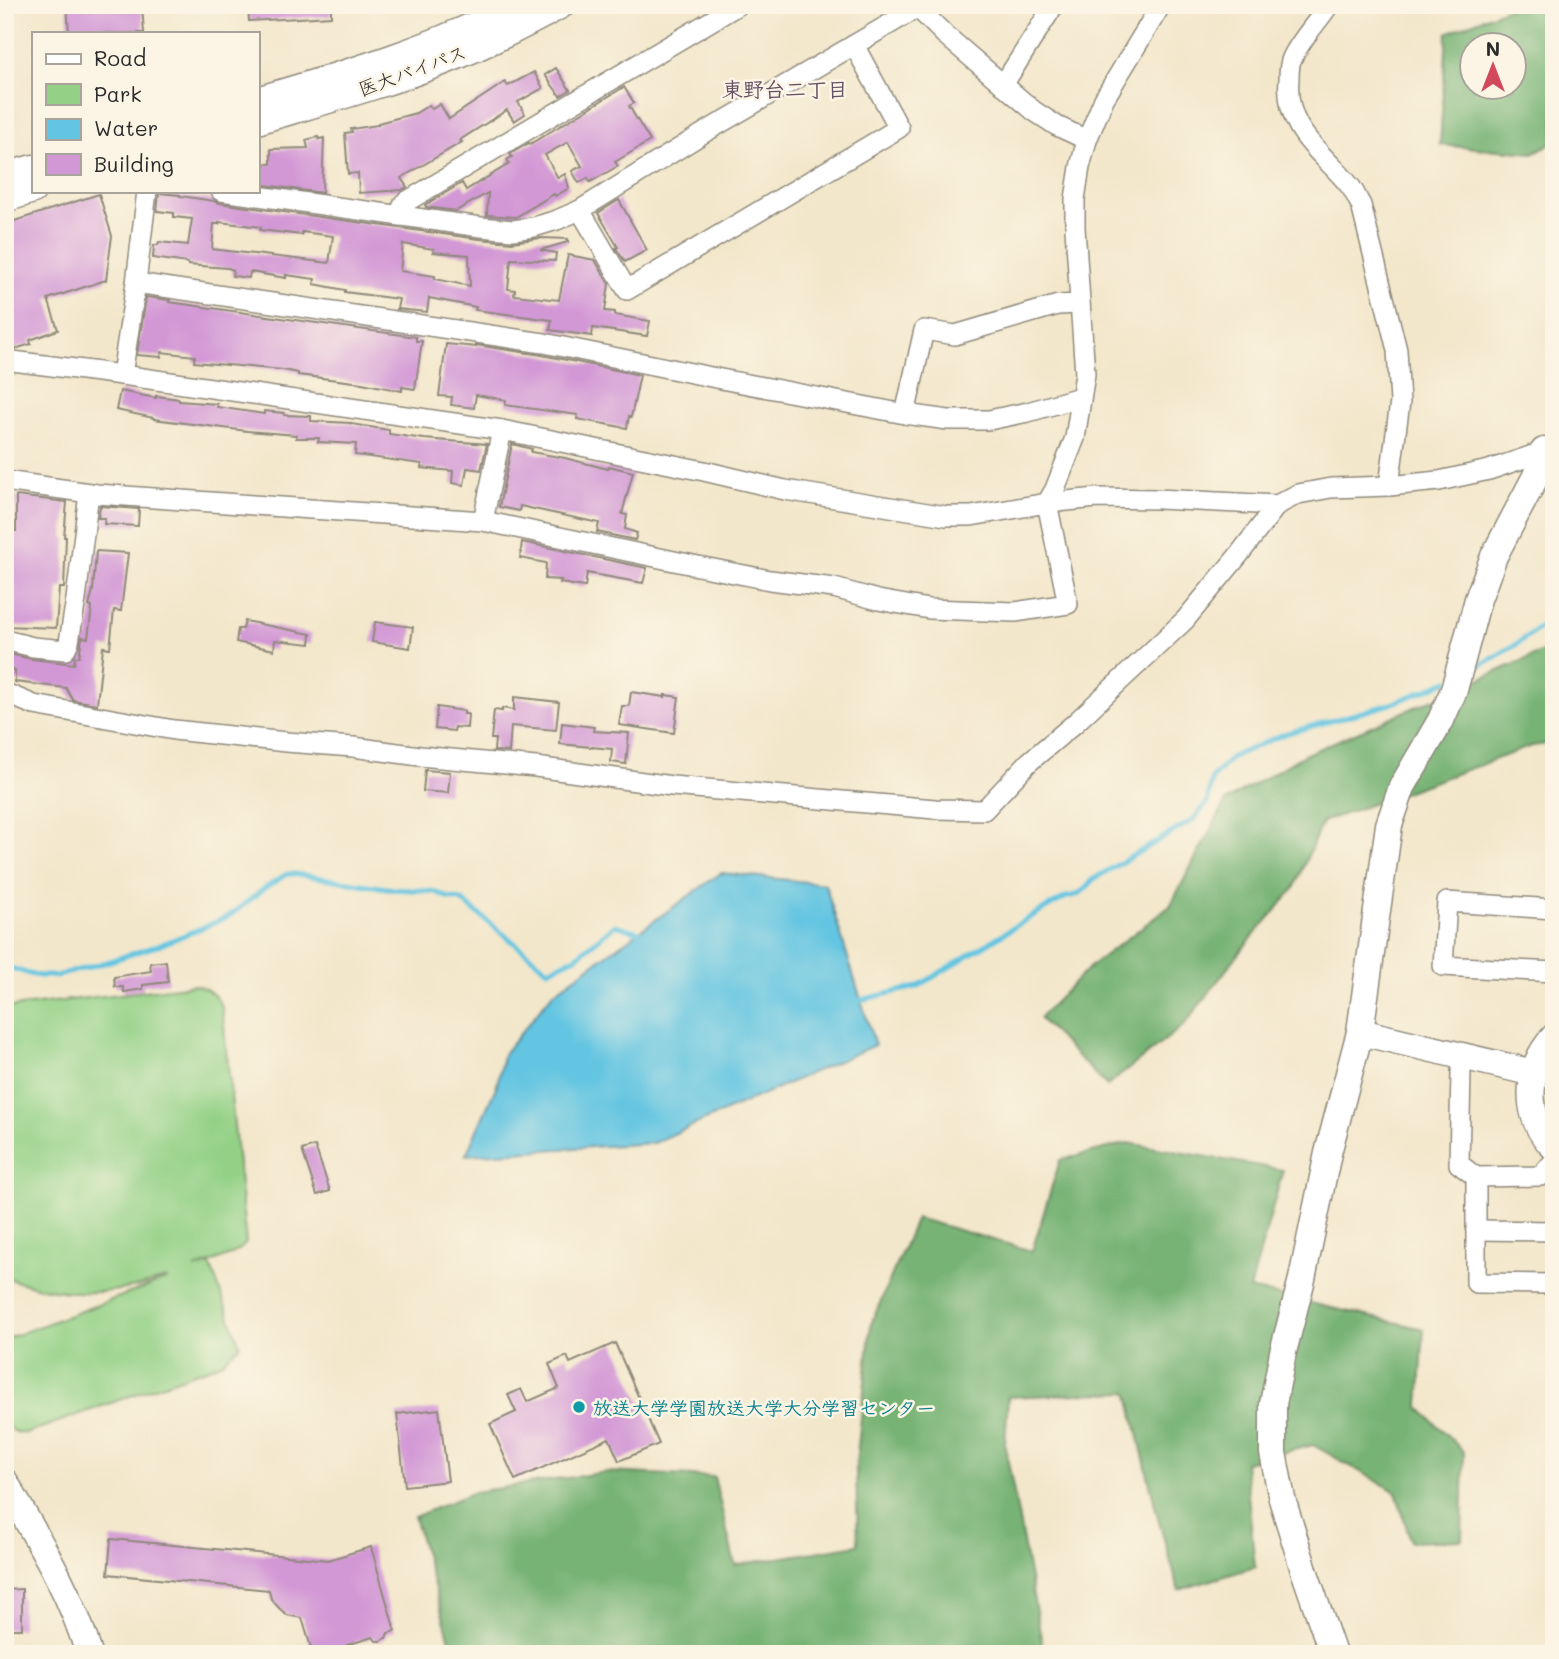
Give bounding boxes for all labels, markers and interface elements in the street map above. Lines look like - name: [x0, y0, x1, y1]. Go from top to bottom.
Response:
- legend: [32, 32, 259, 192]
- north arrow: [1458, 32, 1528, 102]
- text: N: [1486, 36, 1500, 61]
- street label: 医大バイパス: [354, 39, 470, 101]
- text: Road: [94, 44, 146, 71]
- district label: 東野台二丁目: [722, 75, 848, 102]
- text: Park: [94, 80, 142, 107]
- text: Water: [94, 114, 158, 141]
- text: Building: [94, 150, 174, 177]
- place label: 放送大学学園放送大学大分学習センター: [593, 1395, 935, 1420]
- marker: 放送大学学園放送大学大分学習センター: [571, 1399, 587, 1415]

